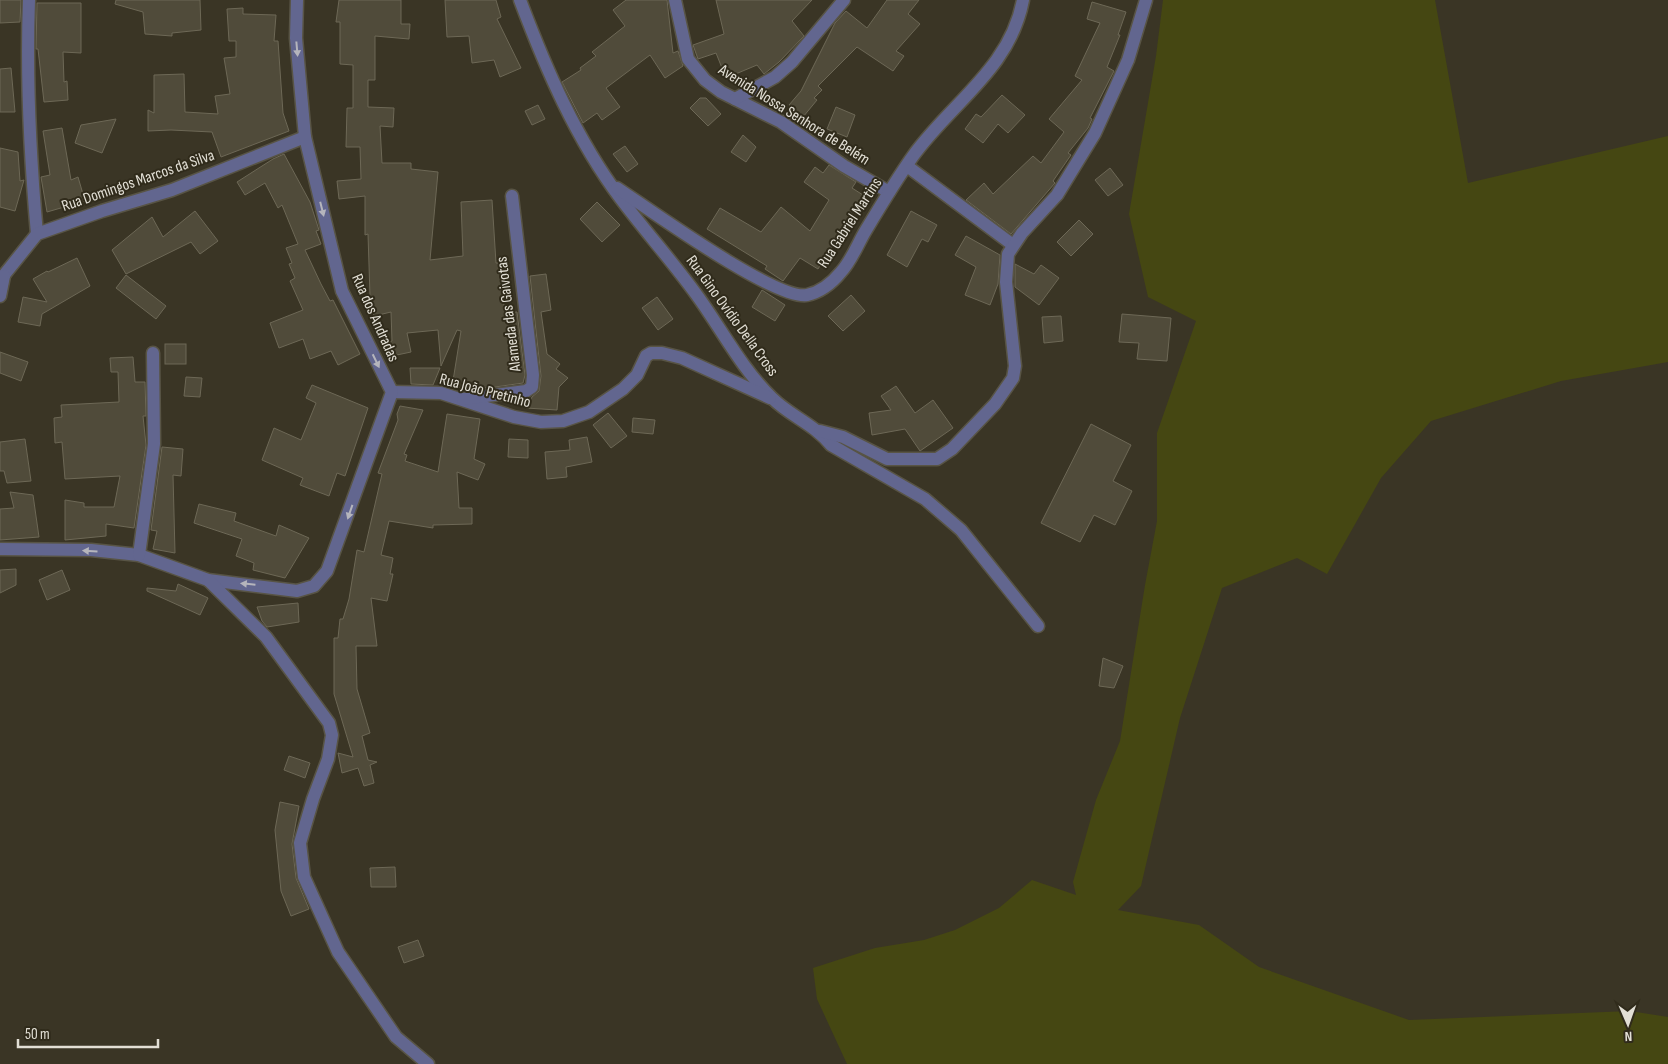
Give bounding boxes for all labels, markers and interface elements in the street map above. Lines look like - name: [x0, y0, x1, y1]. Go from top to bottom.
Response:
- one-way arrow: [293, 41, 301, 57]
- street label: Avenida Nossa Senhora de Belém: [714, 60, 873, 169]
- street label: Rua Domingos Marcos da Silva: [59, 146, 217, 216]
- street label: Rua Gabriel Martins: [814, 174, 886, 272]
- one-way arrow: [318, 201, 326, 216]
- street label: Rua Gino Ovídio Della Cross: [682, 252, 782, 380]
- street label: Alameda das Gaivotas: [492, 255, 526, 374]
- street label: Rua dos Andradas: [347, 271, 403, 365]
- one-way arrow: [373, 354, 381, 368]
- street label: Rua João Pretinho: [437, 370, 533, 412]
- one-way arrow: [345, 505, 353, 520]
- one-way arrow: [82, 546, 98, 554]
- one-way arrow: [240, 580, 256, 588]
- north arrow: [1603, 999, 1653, 1049]
- scale bar: [18, 1016, 158, 1048]
- text: 50 m: [25, 1025, 50, 1044]
- text: N: [1624, 1028, 1632, 1045]

